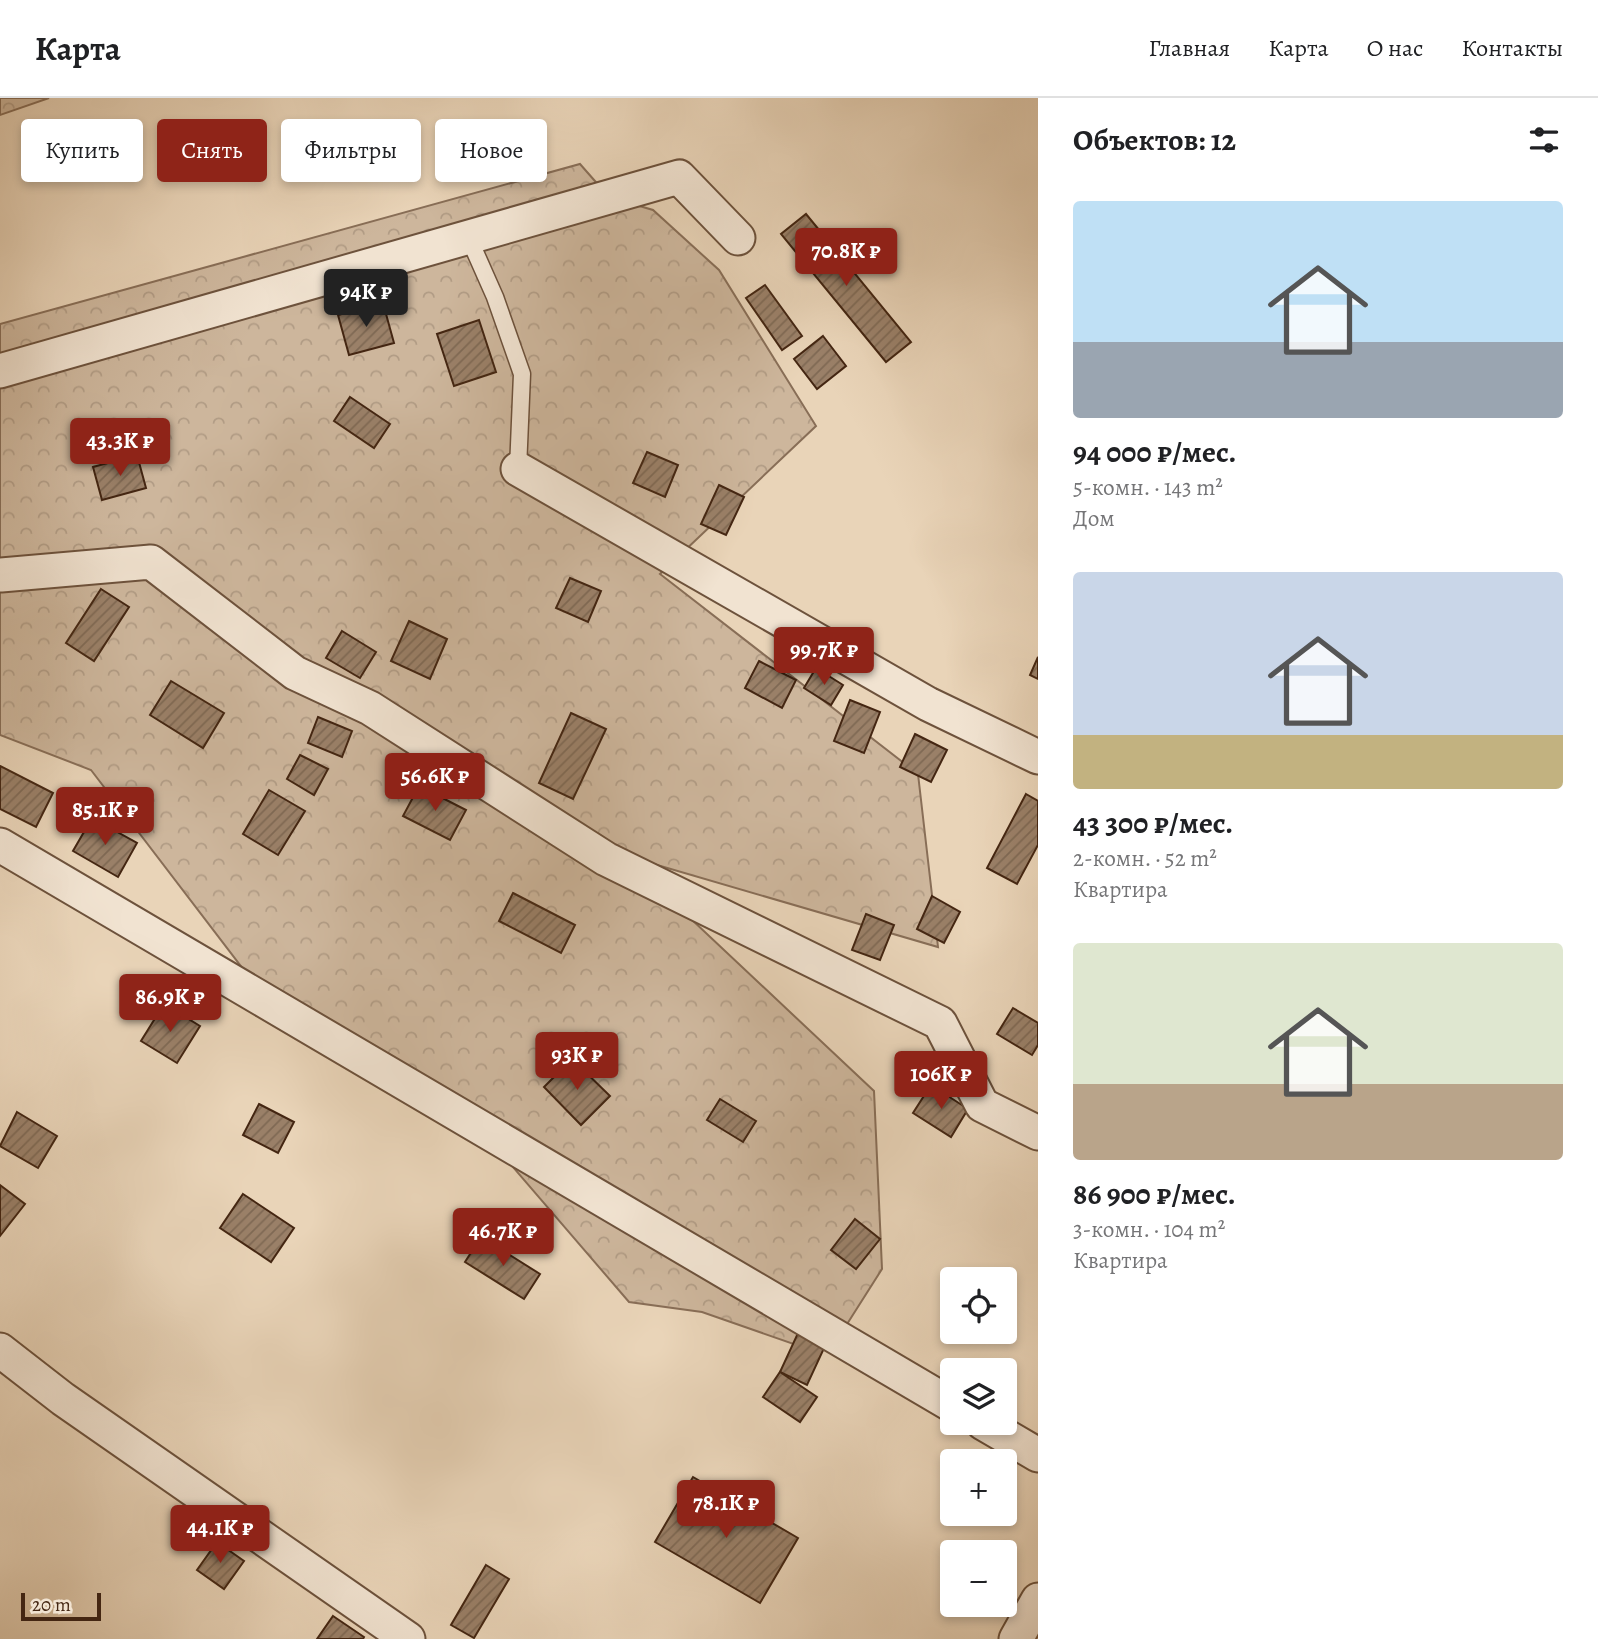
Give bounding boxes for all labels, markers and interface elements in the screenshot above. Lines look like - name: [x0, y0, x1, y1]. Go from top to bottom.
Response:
- text: Карта: [35, 26, 121, 71]
- text: Главная: [1149, 32, 1230, 64]
- text: Карта: [1268, 32, 1329, 64]
- text: О нас: [1367, 32, 1423, 64]
- text: Контакты: [1461, 32, 1563, 64]
- chip: Купить: [21, 119, 143, 182]
- chip: Снять: [157, 119, 267, 182]
- chip: Фильтры: [281, 119, 421, 182]
- chip: Новое: [435, 119, 547, 182]
- text: Объектов: 12: [1073, 120, 1236, 160]
- icon: filters: [1525, 121, 1563, 159]
- pin: 70.8K ₽: [781, 228, 911, 288]
- text: 70.8K ₽: [811, 235, 881, 266]
- icon: home: [1255, 247, 1381, 373]
- pin: 94K ₽: [317, 270, 415, 329]
- text: 94K ₽: [340, 276, 392, 307]
- pin: 43.3K ₽: [55, 418, 185, 478]
- text: 43.3K ₽: [86, 425, 154, 456]
- text: 94 000 ₽/мес.: [1073, 432, 1237, 472]
- text: 5-комн. · 143 m²: [1073, 472, 1223, 503]
- text: Дом: [1073, 503, 1115, 534]
- icon: home: [1255, 618, 1381, 744]
- pin: 99.7K ₽: [759, 628, 889, 687]
- text: 99.7K ₽: [790, 634, 858, 665]
- pin: 56.6K ₽: [370, 754, 500, 813]
- text: 56.6K ₽: [401, 760, 469, 791]
- pin: 85.1K ₽: [40, 788, 170, 847]
- text: 85.1K ₽: [72, 794, 138, 825]
- text: 43 300 ₽/мес.: [1073, 803, 1233, 843]
- text: 2-комн. · 52 m²: [1073, 843, 1217, 874]
- text: Квартира: [1073, 874, 1168, 905]
- pin: 86.9K ₽: [105, 974, 235, 1034]
- text: 86.9K ₽: [135, 981, 205, 1012]
- icon: home: [1255, 989, 1381, 1115]
- pin: 93K ₽: [528, 1032, 626, 1092]
- text: 93K ₽: [551, 1039, 603, 1070]
- pin: 106K ₽: [884, 1052, 998, 1111]
- text: 106K ₽: [910, 1058, 972, 1089]
- text: 86 900 ₽/мес.: [1073, 1174, 1236, 1214]
- pin: 46.7K ₽: [438, 1208, 568, 1268]
- text: 3-комн. · 104 m²: [1073, 1214, 1225, 1245]
- text: 46.7K ₽: [469, 1215, 537, 1246]
- text: Квартира: [1073, 1245, 1168, 1276]
- map controls: [940, 1267, 1017, 1617]
- button: locate: [940, 1267, 1017, 1344]
- button: layers: [940, 1358, 1017, 1435]
- button: +: [940, 1449, 1017, 1526]
- pin: 78.1K ₽: [661, 1480, 791, 1540]
- text: 78.1K ₽: [693, 1487, 759, 1518]
- pin: 44.1K ₽: [155, 1506, 285, 1565]
- text: 44.1K ₽: [187, 1512, 253, 1543]
- button: −: [940, 1540, 1017, 1617]
- scale bar: [21, 1590, 102, 1622]
- text: 20 m: [32, 1592, 71, 1618]

